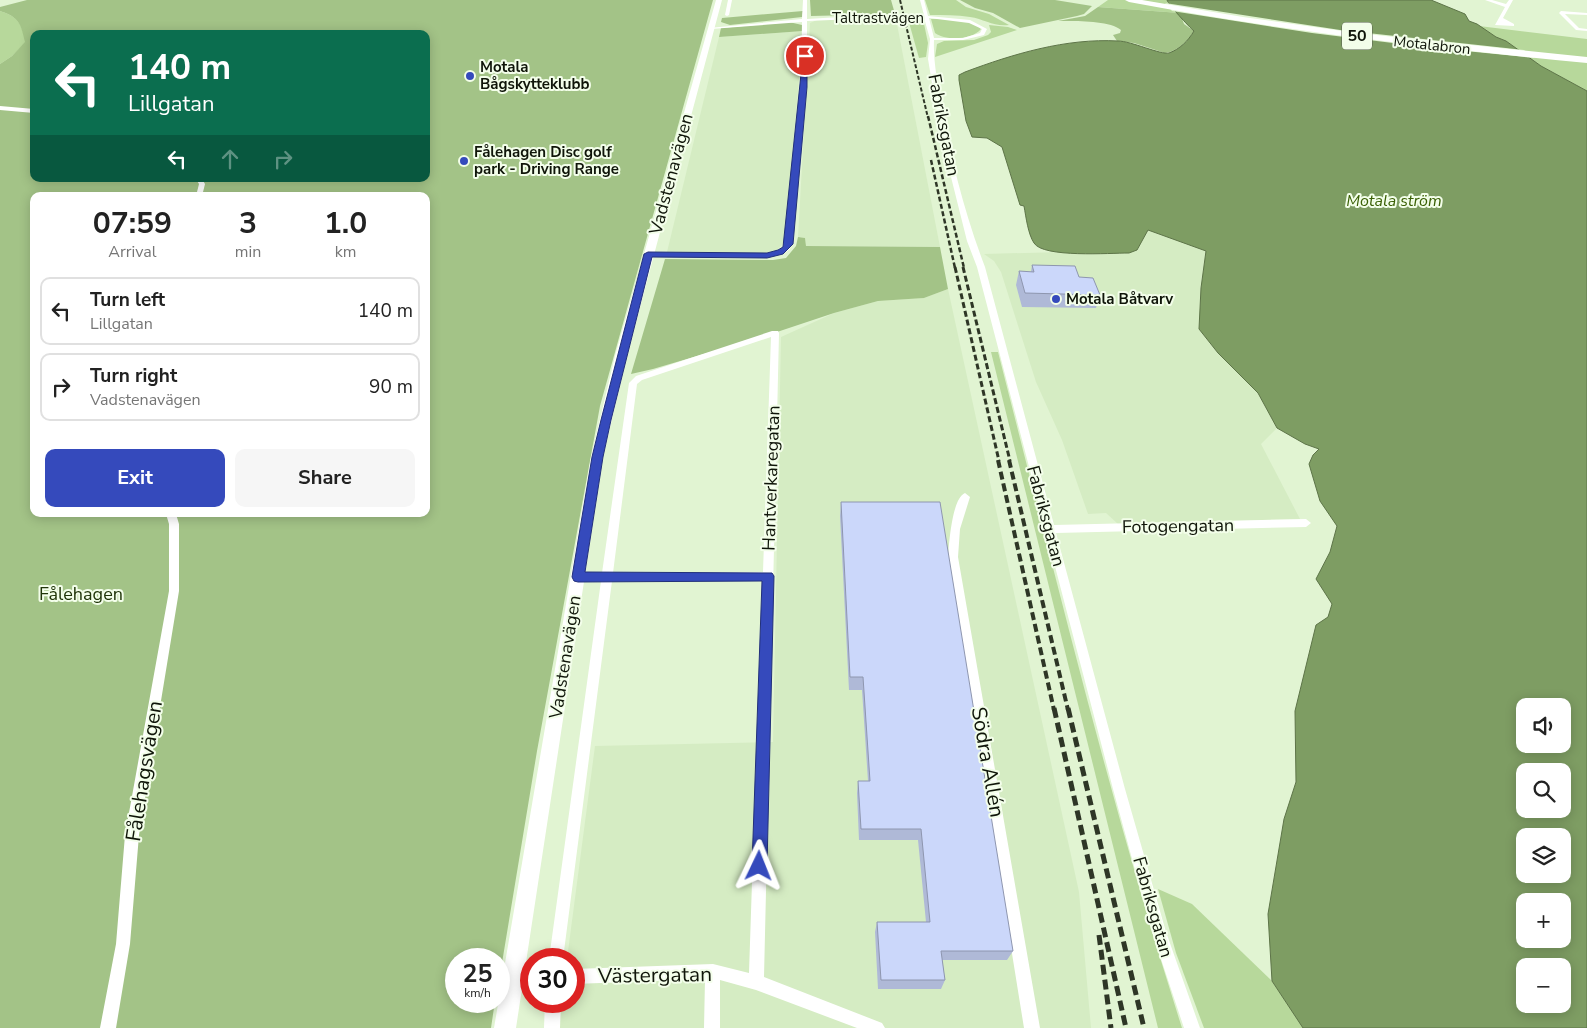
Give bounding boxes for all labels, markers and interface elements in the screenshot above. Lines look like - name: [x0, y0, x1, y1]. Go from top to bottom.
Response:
- street label: Taltrastvägen: [832, 8, 924, 28]
- road number: 50: [1342, 22, 1372, 50]
- street label: Motalabron: [1392, 31, 1472, 59]
- pin: [784, 35, 826, 77]
- icon: arrive: [791, 42, 819, 70]
- text: 140 m: [128, 44, 231, 91]
- icon: left: [45, 50, 110, 115]
- place label: Motala Bågskytteklubb: [480, 57, 589, 94]
- marker: Motala Bågskytteklubb: [464, 70, 476, 82]
- street label: Fabriksgatan: [922, 72, 966, 178]
- text: Lillgatan: [128, 89, 214, 119]
- street label: Vadstenavägen: [643, 111, 699, 238]
- place label: Fålehagen Disc golf park - Driving Range: [474, 142, 619, 179]
- icon: left: [163, 145, 191, 173]
- icon: ahead: [216, 145, 244, 173]
- icon: right: [269, 145, 297, 173]
- marker: Fålehagen Disc golf park - Driving Range: [458, 155, 470, 167]
- water label: Motala ström: [1346, 190, 1442, 212]
- text: 07:59: [93, 203, 172, 244]
- text: 3: [239, 203, 257, 244]
- text: 1.0: [324, 203, 367, 244]
- text: Arrival: [108, 241, 156, 263]
- text: min: [235, 241, 261, 263]
- text: km: [335, 241, 356, 263]
- text: Turn left: [90, 287, 165, 313]
- place label: Motala Båtvarv: [1066, 289, 1173, 309]
- marker: Motala Båtvarv: [1050, 293, 1062, 305]
- icon: left: [47, 297, 75, 325]
- text: 140 m: [358, 298, 413, 324]
- text: Lillgatan: [90, 313, 153, 335]
- text: Turn right: [90, 363, 177, 389]
- icon: right: [47, 373, 75, 401]
- text: 90 m: [369, 374, 413, 400]
- text: Vadstenavägen: [90, 389, 201, 411]
- street label: Hantverkaregatan: [756, 405, 786, 551]
- button: Exit: [45, 449, 225, 507]
- button: Share: [235, 449, 415, 507]
- street label: Fabriksgatan: [1021, 463, 1071, 569]
- street label: Fotogengatan: [1122, 513, 1234, 539]
- park label: Fålehagen: [39, 582, 123, 606]
- street label: Vadstenavägen: [543, 594, 587, 721]
- map controls: [1516, 698, 1571, 1013]
- button: sound: [1516, 698, 1571, 753]
- street label: Fålehagsvägen: [119, 699, 169, 843]
- street label: Södra Allén: [965, 705, 1011, 819]
- button: search: [1516, 763, 1571, 818]
- button: layers: [1516, 828, 1571, 883]
- position arrow: [732, 839, 784, 891]
- street label: Fabriksgatan: [1127, 854, 1179, 960]
- button: +: [1516, 893, 1571, 948]
- speed limit sign: 30: [520, 948, 585, 1013]
- text: 25: [462, 957, 493, 991]
- button: −: [1516, 958, 1571, 1013]
- street label: Västergatan: [597, 960, 712, 990]
- text: km/h: [464, 985, 491, 1001]

